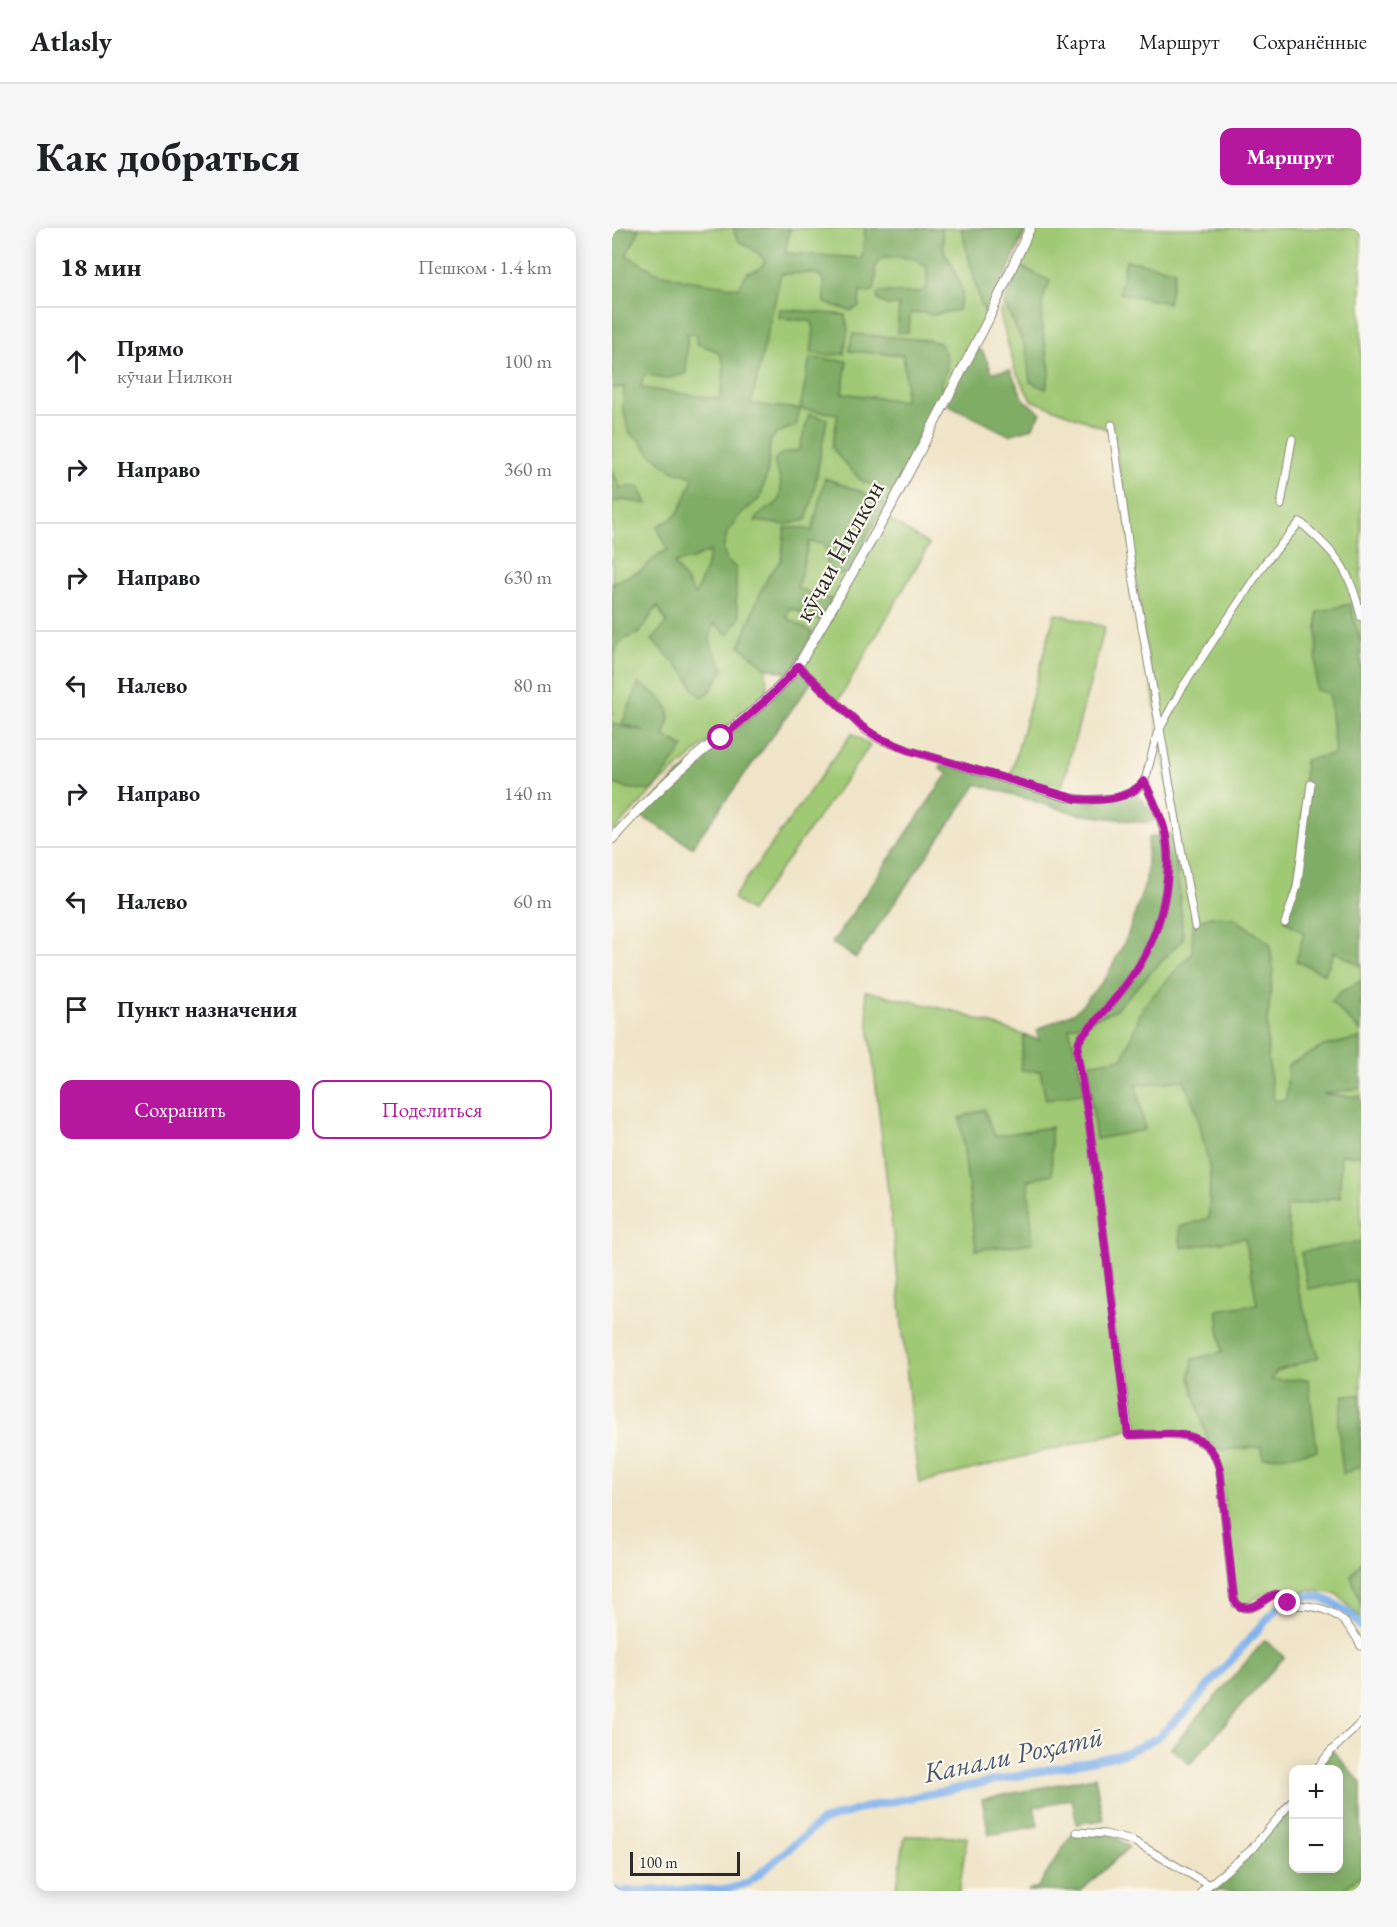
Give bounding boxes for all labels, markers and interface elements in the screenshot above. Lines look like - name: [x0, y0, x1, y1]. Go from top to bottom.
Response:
- text: Atlasly: [30, 23, 112, 59]
- text: Карта: [1056, 28, 1106, 55]
- text: Маршрут: [1139, 28, 1220, 55]
- text: Сохранённые: [1253, 28, 1367, 55]
- button: Маршрут: [1220, 128, 1361, 185]
- text: Как добраться: [36, 129, 300, 184]
- text: 18 мин: [60, 250, 141, 284]
- text: Пешком · 1.4 km: [418, 254, 552, 280]
- text: Прямо: [117, 334, 184, 363]
- icon: ahead: [60, 345, 93, 378]
- text: 100 m: [504, 348, 552, 374]
- text: кӯчаи Нилкон: [117, 363, 233, 389]
- icon: right: [60, 453, 93, 486]
- text: Направо: [117, 455, 200, 484]
- text: 360 m: [504, 456, 552, 482]
- street label: кӯчаи Нилкон: [785, 474, 892, 628]
- icon: right: [60, 561, 93, 594]
- text: Направо: [117, 563, 200, 592]
- text: 630 m: [504, 564, 552, 590]
- icon: left: [60, 669, 93, 702]
- text: Налево: [117, 671, 187, 700]
- text: 80 m: [513, 672, 552, 698]
- route start: [707, 724, 733, 750]
- icon: right: [60, 777, 93, 810]
- text: Направо: [117, 779, 200, 808]
- text: 140 m: [504, 780, 552, 806]
- icon: left: [60, 885, 93, 918]
- text: Налево: [117, 887, 187, 916]
- text: 60 m: [513, 888, 552, 914]
- icon: arrive: [60, 993, 93, 1026]
- text: Пункт назначения: [117, 995, 297, 1024]
- button: Сохранить: [60, 1080, 300, 1139]
- button: Поделиться: [312, 1080, 552, 1139]
- route end: [1274, 1589, 1300, 1615]
- water label: Канали Роҳатӣ: [919, 1717, 1106, 1791]
- map controls: [1289, 1765, 1343, 1873]
- button: +: [1289, 1765, 1343, 1819]
- button: −: [1289, 1819, 1343, 1873]
- scale bar: [630, 1849, 740, 1876]
- text: 100 m: [639, 1852, 678, 1873]

